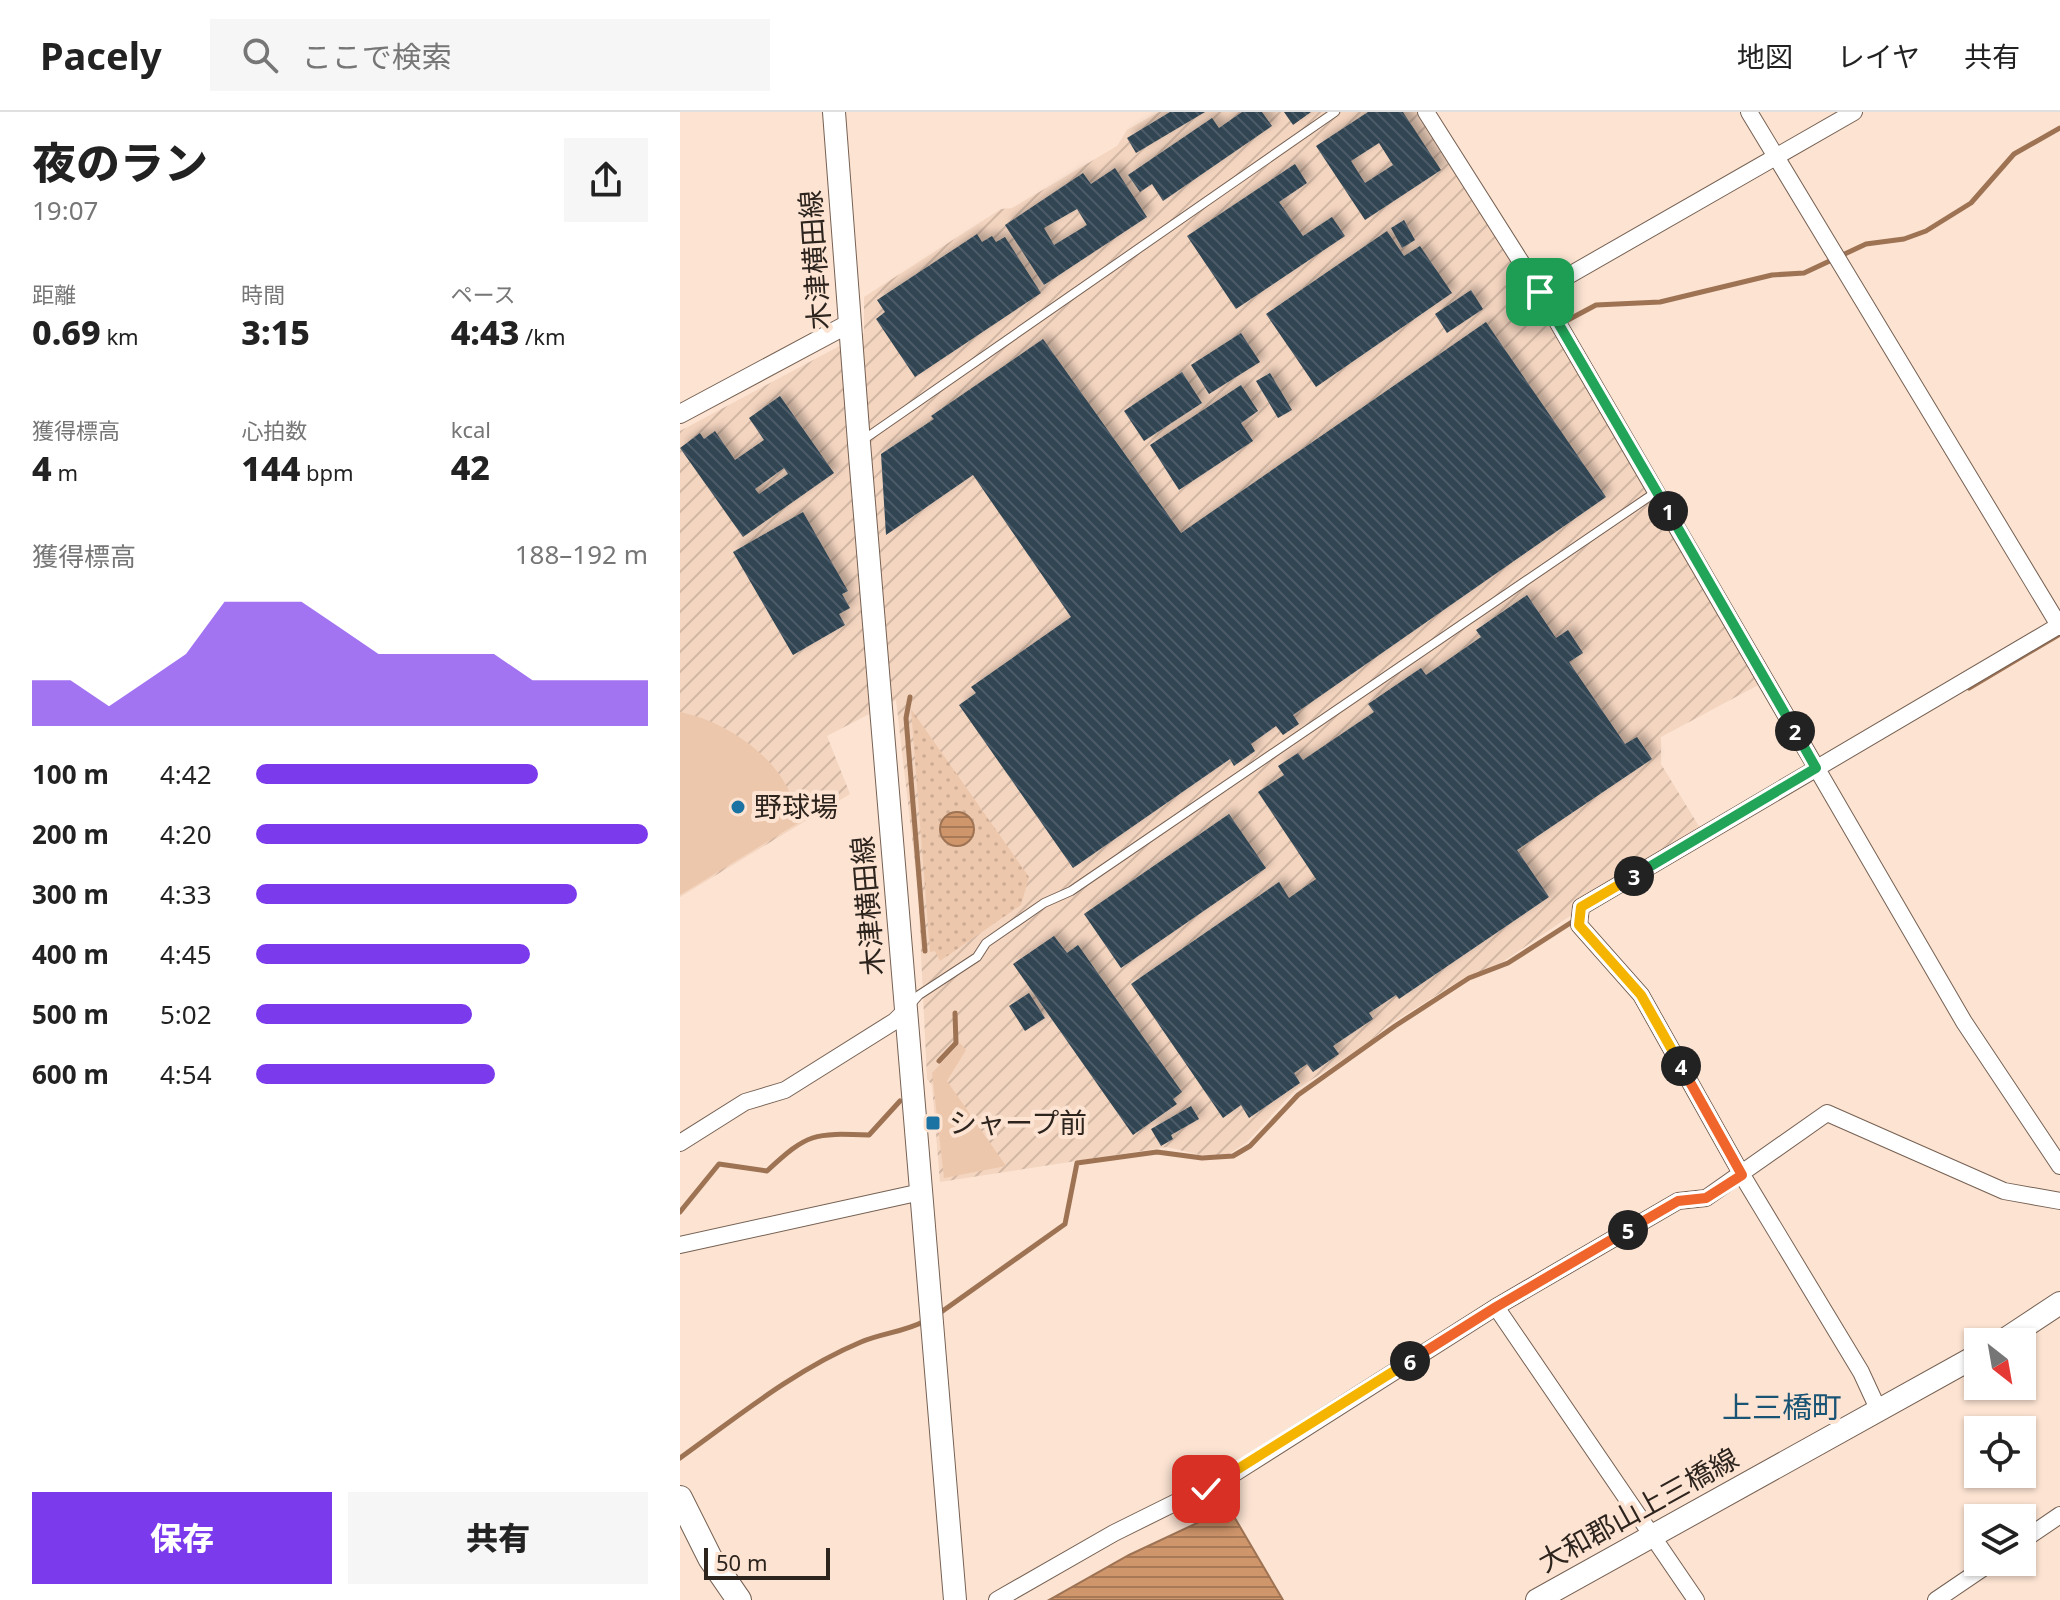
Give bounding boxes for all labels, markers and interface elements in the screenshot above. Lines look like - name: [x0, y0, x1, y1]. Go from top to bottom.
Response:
- search box: [210, 19, 770, 91]
- text: Pacely: [40, 29, 162, 81]
- icon: search: [238, 33, 282, 77]
- text: ここで検索: [302, 36, 452, 77]
- text: 地図: [1737, 37, 1793, 75]
- text: レイヤ: [1837, 37, 1920, 75]
- text: 共有: [1964, 37, 2020, 75]
- text: 夜のラン: [32, 132, 208, 192]
- button: share: [564, 138, 648, 222]
- street label: 木津横田線: [790, 189, 838, 331]
- text: 19:07: [32, 192, 98, 228]
- pin: [1506, 258, 1574, 326]
- icon: arrive: [1518, 270, 1562, 314]
- text: 距離: [32, 279, 76, 309]
- text: 時間: [241, 279, 285, 309]
- text: ペース: [451, 279, 516, 309]
- text: 0.69: [32, 309, 101, 355]
- text: 3:15: [241, 309, 310, 355]
- text: 4:43: [451, 309, 519, 355]
- text: km: [101, 321, 139, 351]
- text: /km: [519, 321, 566, 351]
- text: kcal: [451, 414, 491, 444]
- text: 獲得標高: [32, 415, 120, 445]
- text: 心拍数: [241, 415, 307, 445]
- text: 42: [451, 444, 490, 490]
- text: 4: [32, 445, 52, 491]
- text: 144: [241, 445, 300, 491]
- text: m: [52, 457, 78, 487]
- text: bpm: [300, 457, 354, 487]
- pin: 1: [1648, 491, 1688, 531]
- text: 1: [1662, 496, 1674, 526]
- text: 188–192 m: [515, 536, 648, 572]
- text: 獲得標高: [32, 538, 136, 574]
- pin: 2: [1775, 711, 1815, 751]
- text: 2: [1789, 716, 1801, 746]
- text: 100 m: [32, 756, 109, 792]
- text: 4:42: [160, 756, 212, 792]
- place label: 野球場: [754, 787, 838, 825]
- marker: 野球場: [729, 798, 747, 816]
- text: 200 m: [32, 816, 109, 852]
- text: 4:20: [160, 816, 212, 852]
- street label: 木津横田線: [842, 835, 892, 977]
- pin: 3: [1614, 856, 1654, 896]
- text: 3: [1628, 861, 1640, 891]
- text: 300 m: [32, 876, 109, 912]
- text: 4:33: [160, 876, 212, 912]
- text: 400 m: [32, 936, 109, 972]
- text: 4:45: [160, 936, 212, 972]
- text: 500 m: [32, 996, 109, 1032]
- text: 5:02: [160, 996, 212, 1032]
- pin: 4: [1661, 1046, 1701, 1086]
- text: 4: [1675, 1051, 1687, 1081]
- text: 600 m: [32, 1056, 109, 1092]
- text: 4:54: [160, 1056, 212, 1092]
- place label: シャープ前: [949, 1103, 1087, 1141]
- marker: シャープ前: [924, 1114, 942, 1132]
- pin: 5: [1608, 1210, 1648, 1250]
- text: 5: [1622, 1215, 1634, 1245]
- north arrow: [1964, 1328, 2036, 1400]
- map controls: [1964, 1328, 2036, 1576]
- pin: 6: [1390, 1341, 1430, 1381]
- text: 6: [1404, 1346, 1416, 1376]
- district label: 上三橋町: [1722, 1386, 1842, 1427]
- button: locate: [1964, 1416, 2036, 1488]
- street label: 大和郡山上三橋線: [1530, 1438, 1745, 1580]
- pin: [1172, 1455, 1240, 1523]
- icon: check: [1184, 1467, 1228, 1511]
- button: 保存: [32, 1492, 332, 1584]
- button: 共有: [348, 1492, 648, 1584]
- button: layers: [1964, 1504, 2036, 1576]
- scale bar: [704, 1544, 830, 1580]
- text: 50 m: [716, 1547, 767, 1577]

